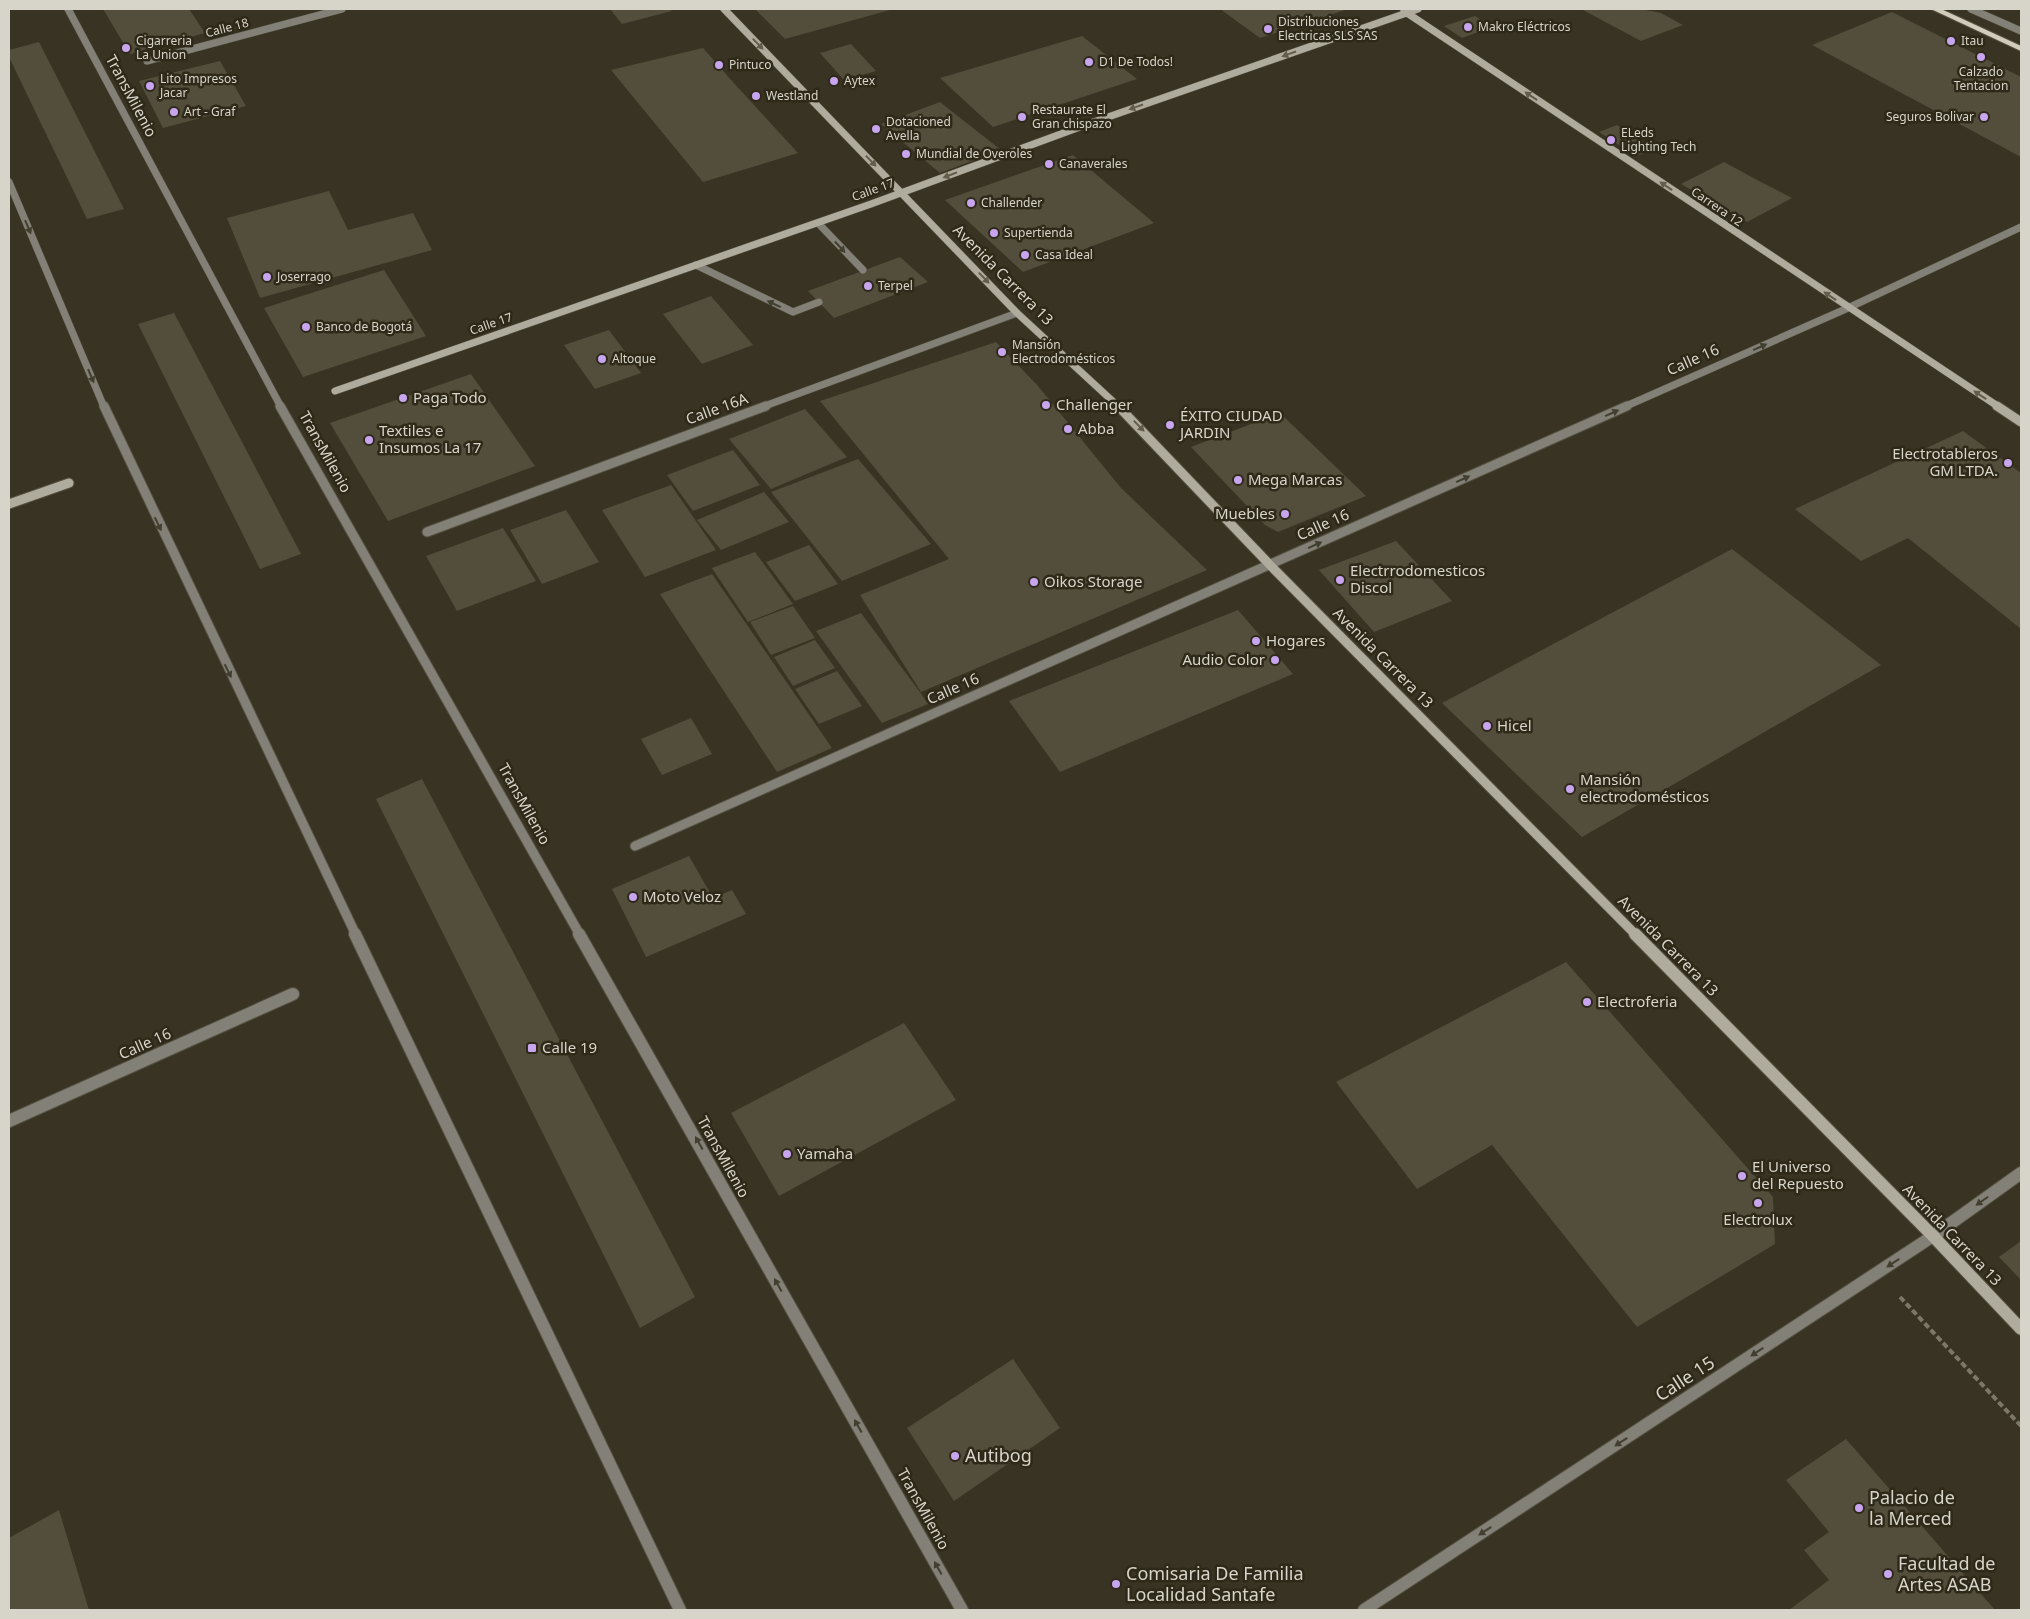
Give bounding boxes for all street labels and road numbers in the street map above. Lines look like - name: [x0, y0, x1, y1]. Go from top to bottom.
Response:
- street label: Calle 18: [203, 14, 251, 41]
- street label: TransMilenio: [102, 51, 162, 140]
- street label: Calle 17: [849, 174, 897, 205]
- street label: Carrera 12: [1688, 183, 1747, 230]
- street label: Avenida Carrera 13: [949, 220, 1058, 329]
- street label: Calle 17: [467, 308, 515, 339]
- street label: Calle 16: [1663, 339, 1722, 379]
- street label: Calle 16A: [683, 387, 751, 429]
- street label: TransMilenio: [295, 407, 357, 496]
- street label: Calle 16: [1293, 504, 1352, 544]
- street label: Avenida Carrera 13: [1329, 603, 1438, 712]
- street label: Calle 16: [923, 668, 982, 708]
- street label: TransMilenio: [494, 759, 556, 848]
- street label: Avenida Carrera 13: [1614, 891, 1723, 1000]
- street label: Calle 16: [115, 1023, 174, 1063]
- street label: TransMilenio: [693, 1112, 755, 1201]
- street label: Avenida Carrera 13: [1899, 1179, 2007, 1290]
- street label: Calle 15: [1650, 1350, 1719, 1406]
- street label: TransMilenio: [893, 1464, 955, 1553]

